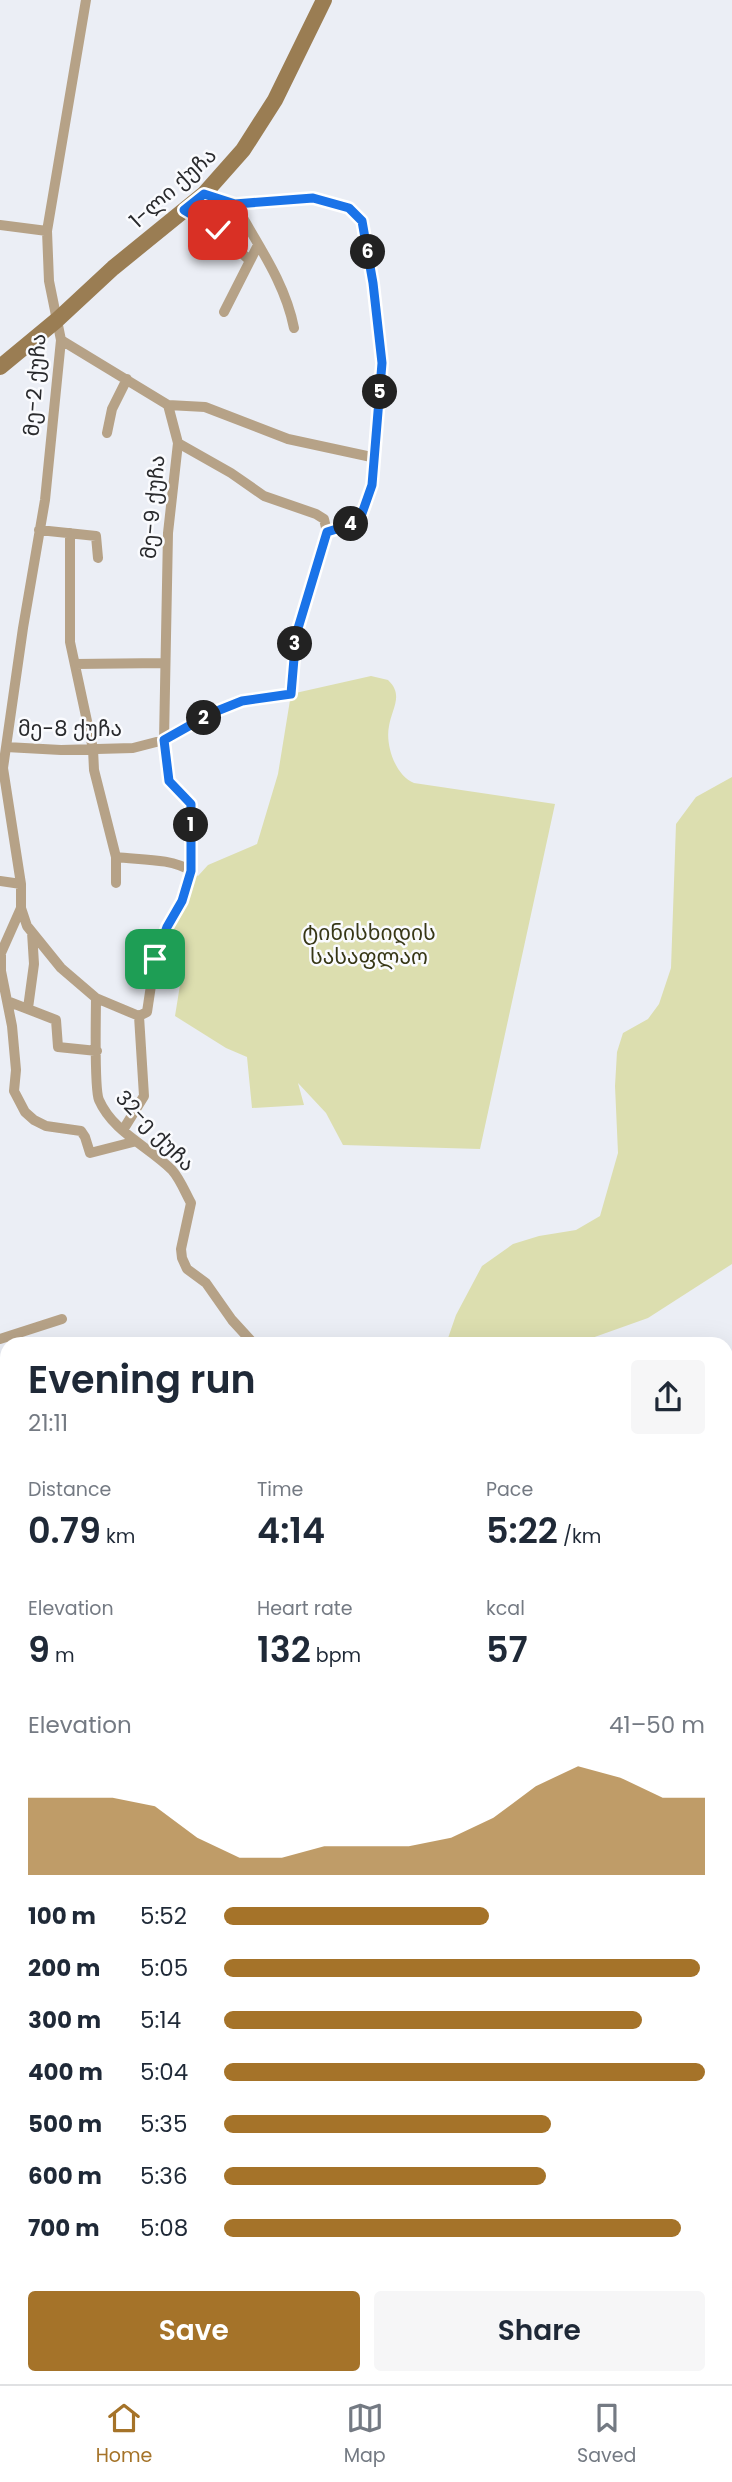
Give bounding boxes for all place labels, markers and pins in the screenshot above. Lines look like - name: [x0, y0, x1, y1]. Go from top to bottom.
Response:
- pin: [188, 200, 248, 260]
- pin: 6: [350, 234, 386, 270]
- pin: 5: [362, 374, 398, 410]
- pin: 4: [334, 506, 368, 542]
- pin: 3: [278, 626, 312, 662]
- pin: 2: [186, 700, 222, 736]
- pin: 1: [174, 808, 208, 842]
- pin: [125, 929, 185, 989]

